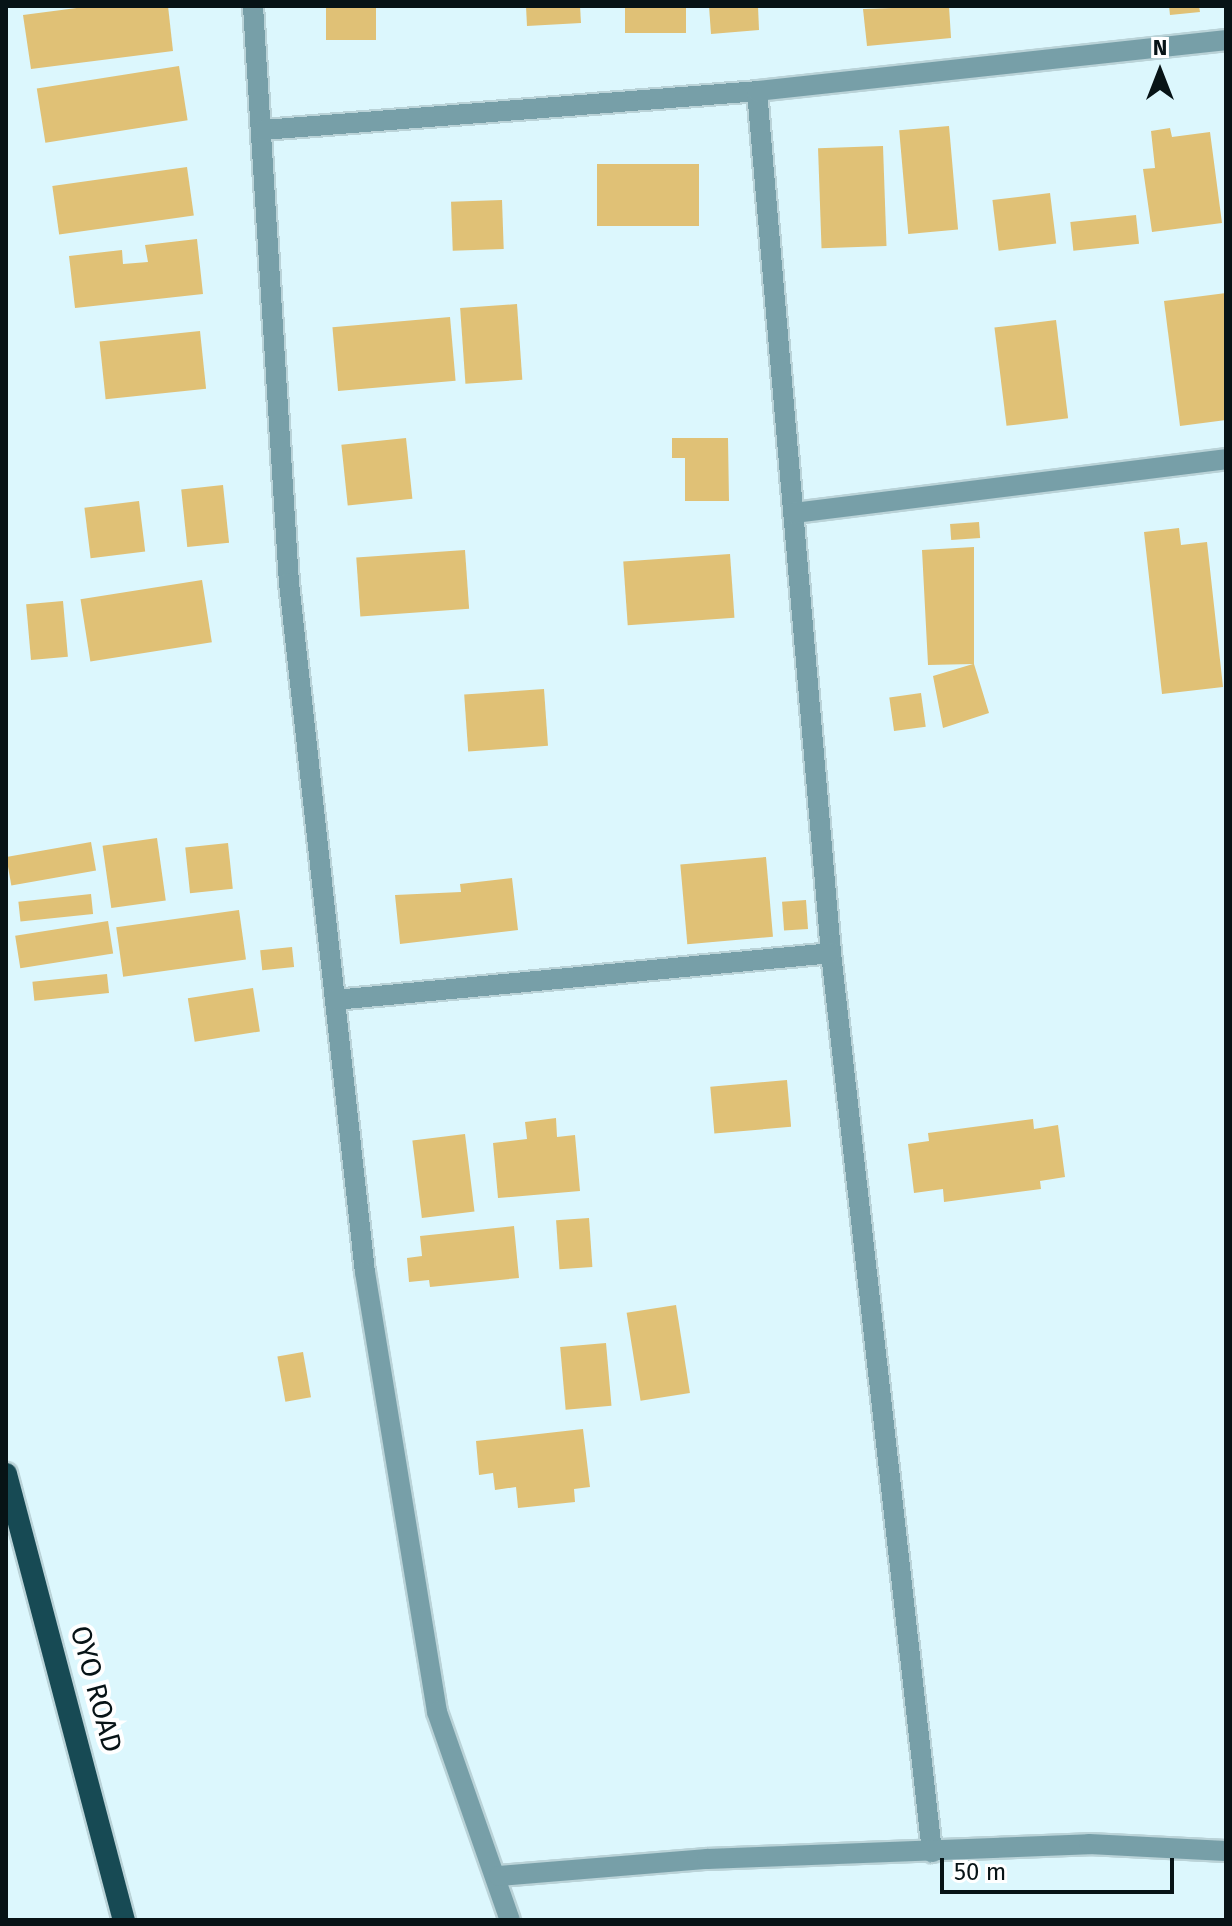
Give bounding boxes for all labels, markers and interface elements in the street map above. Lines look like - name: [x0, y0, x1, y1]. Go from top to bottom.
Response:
- north arrow: [1120, 32, 1200, 112]
- text: N: [1153, 34, 1167, 61]
- street label: OYO ROAD: [63, 1622, 129, 1756]
- scale bar: [944, 1842, 1178, 1892]
- text: 50 m: [954, 1858, 1006, 1886]

